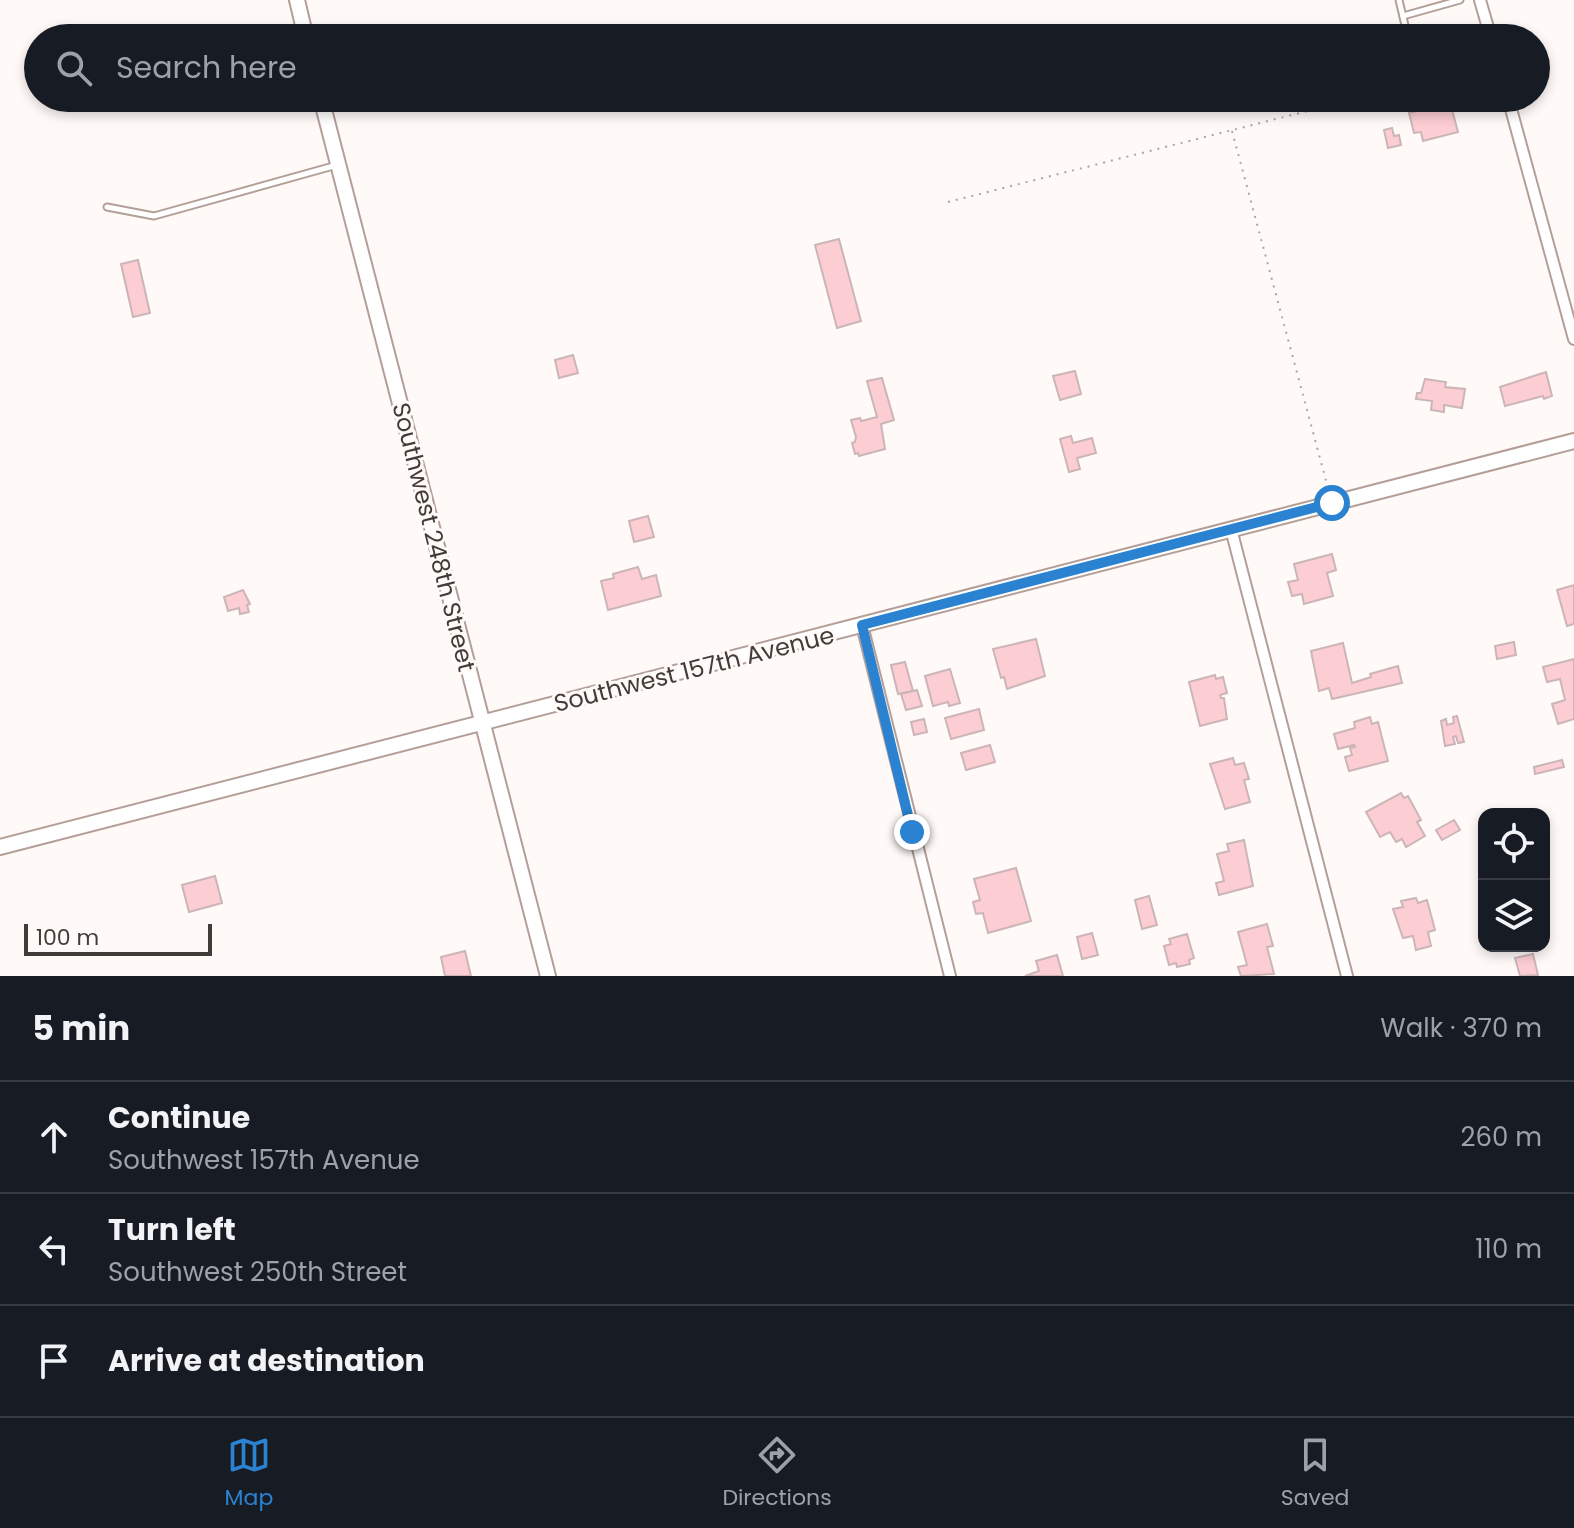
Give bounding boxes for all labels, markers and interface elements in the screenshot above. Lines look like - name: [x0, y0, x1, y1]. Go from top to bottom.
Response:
- search box: [24, 24, 1550, 112]
- icon: search: [52, 46, 96, 90]
- text: Search here: [116, 46, 297, 89]
- street label: Southwest 248th Street: [385, 399, 483, 675]
- route start: [1314, 485, 1350, 521]
- street label: Southwest 157th Avenue: [550, 618, 838, 720]
- map controls: [1478, 808, 1550, 952]
- button: locate: [1478, 808, 1550, 880]
- route end: [894, 814, 930, 850]
- button: layers: [1478, 880, 1550, 952]
- scale bar: [24, 920, 212, 956]
- text: 100 m: [36, 922, 99, 953]
- text: 5 min: [32, 1004, 130, 1052]
- text: Walk · 370 m: [1380, 1010, 1542, 1046]
- text: Continue: [108, 1096, 250, 1139]
- icon: ahead: [32, 1115, 76, 1159]
- text: 260 m: [1460, 1119, 1542, 1155]
- text: Southwest 157th Avenue: [108, 1142, 420, 1178]
- text: Turn left: [108, 1208, 236, 1251]
- icon: left: [32, 1227, 76, 1271]
- text: 110 m: [1475, 1231, 1542, 1267]
- text: Southwest 250th Street: [108, 1254, 407, 1290]
- icon: arrive: [32, 1339, 76, 1383]
- text: Arrive at destination: [108, 1339, 425, 1382]
- tab: Map: [225, 1433, 273, 1514]
- tab: Directions: [722, 1433, 832, 1514]
- tab: Saved: [1281, 1433, 1349, 1514]

